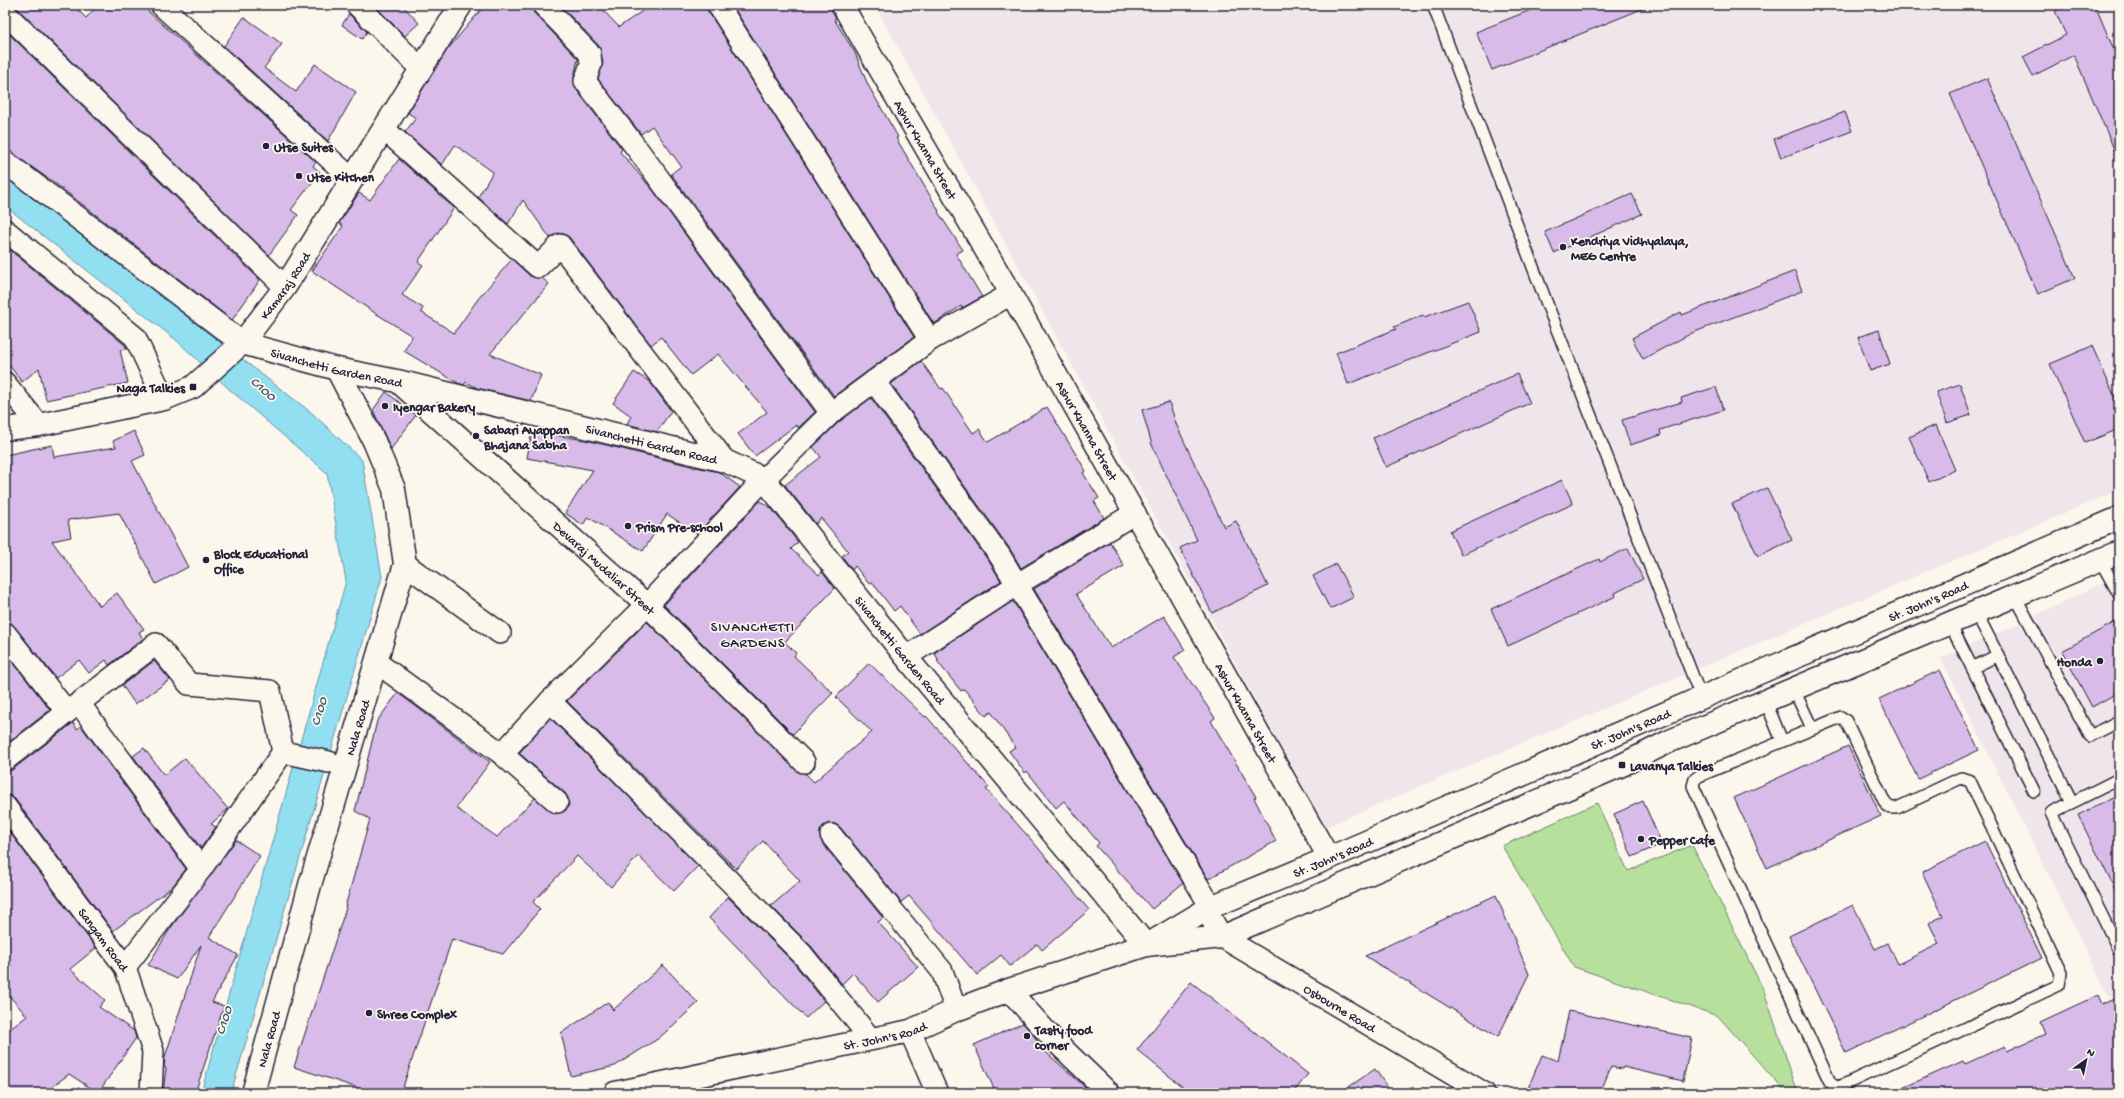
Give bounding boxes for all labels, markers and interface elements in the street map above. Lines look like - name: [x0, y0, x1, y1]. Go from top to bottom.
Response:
- street label: Ashur Khanna Street: [889, 98, 960, 204]
- marker: Utse Suites: [261, 141, 271, 151]
- place label: Utse Suites: [274, 141, 334, 156]
- marker: Utse Kitchen: [294, 171, 304, 181]
- place label: Utse Kitchen: [307, 171, 375, 186]
- place label: Kendriya Vidhyalaya, MEG Centre: [1570, 235, 1689, 265]
- marker: Kendriya Vidhyalaya, MEG Centre: [1558, 242, 1568, 252]
- street label: Kamaraj Road: [258, 249, 316, 323]
- street label: Sivanchetti Garden Road: [269, 346, 405, 392]
- water label: C100: [246, 374, 280, 407]
- street label: Ashur Khanna Street: [1052, 379, 1120, 485]
- place label: Naga Talkies: [116, 382, 186, 397]
- marker: Naga Talkies: [188, 382, 198, 392]
- marker: Iyengar Bakery: [380, 401, 390, 411]
- place label: Iyengar Bakery: [393, 401, 476, 416]
- street label: Sivanchetti Garden Road: [584, 422, 720, 469]
- place label: Sabari Ayappan Bhajana Sabha: [483, 424, 570, 454]
- marker: Sabari Ayappan Bhajana Sabha: [471, 431, 481, 441]
- street label: Devaraj Mudaliar Street: [548, 519, 658, 620]
- marker: Prism Pre-school: [623, 521, 633, 531]
- place label: Prism Pre-school: [635, 521, 723, 536]
- place label: Block Educational Office: [213, 548, 308, 578]
- marker: Block Educational Office: [201, 555, 211, 565]
- street label: St. John's Road: [1887, 578, 1972, 626]
- street label: Sivanchetti Garden Road: [850, 594, 948, 709]
- district label: SIVANCHETTI GARDENS: [711, 620, 795, 653]
- place label: Honda: [2057, 656, 2093, 671]
- marker: Honda: [2095, 656, 2105, 666]
- street label: Ashur Khanna Street: [1211, 661, 1280, 767]
- water label: C100: [308, 694, 333, 728]
- street label: Nala Road: [344, 697, 375, 758]
- street label: St. John's Road: [1589, 706, 1674, 754]
- marker: Lavanya Talkies: [1617, 760, 1627, 770]
- place label: Lavanya Talkies: [1630, 760, 1714, 775]
- place label: Pepper Cafe: [1648, 833, 1716, 850]
- marker: Pepper Cafe: [1636, 834, 1646, 844]
- street label: St. John's Road: [1291, 835, 1377, 882]
- street label: Sangam Road: [74, 906, 131, 976]
- street label: Osbourne Road: [1300, 982, 1379, 1038]
- water label: C100: [213, 1003, 238, 1037]
- marker: Shree Complex: [364, 1008, 374, 1018]
- place label: Shree Complex: [377, 1008, 457, 1024]
- street label: Nala Road: [255, 1009, 285, 1069]
- street label: St. John's Road: [843, 1019, 931, 1055]
- place label: Tasty food corner: [1034, 1023, 1093, 1054]
- marker: Tasty food corner: [1022, 1031, 1032, 1041]
- north arrow: [2066, 1040, 2106, 1080]
- text: N: [2084, 1046, 2097, 1060]

